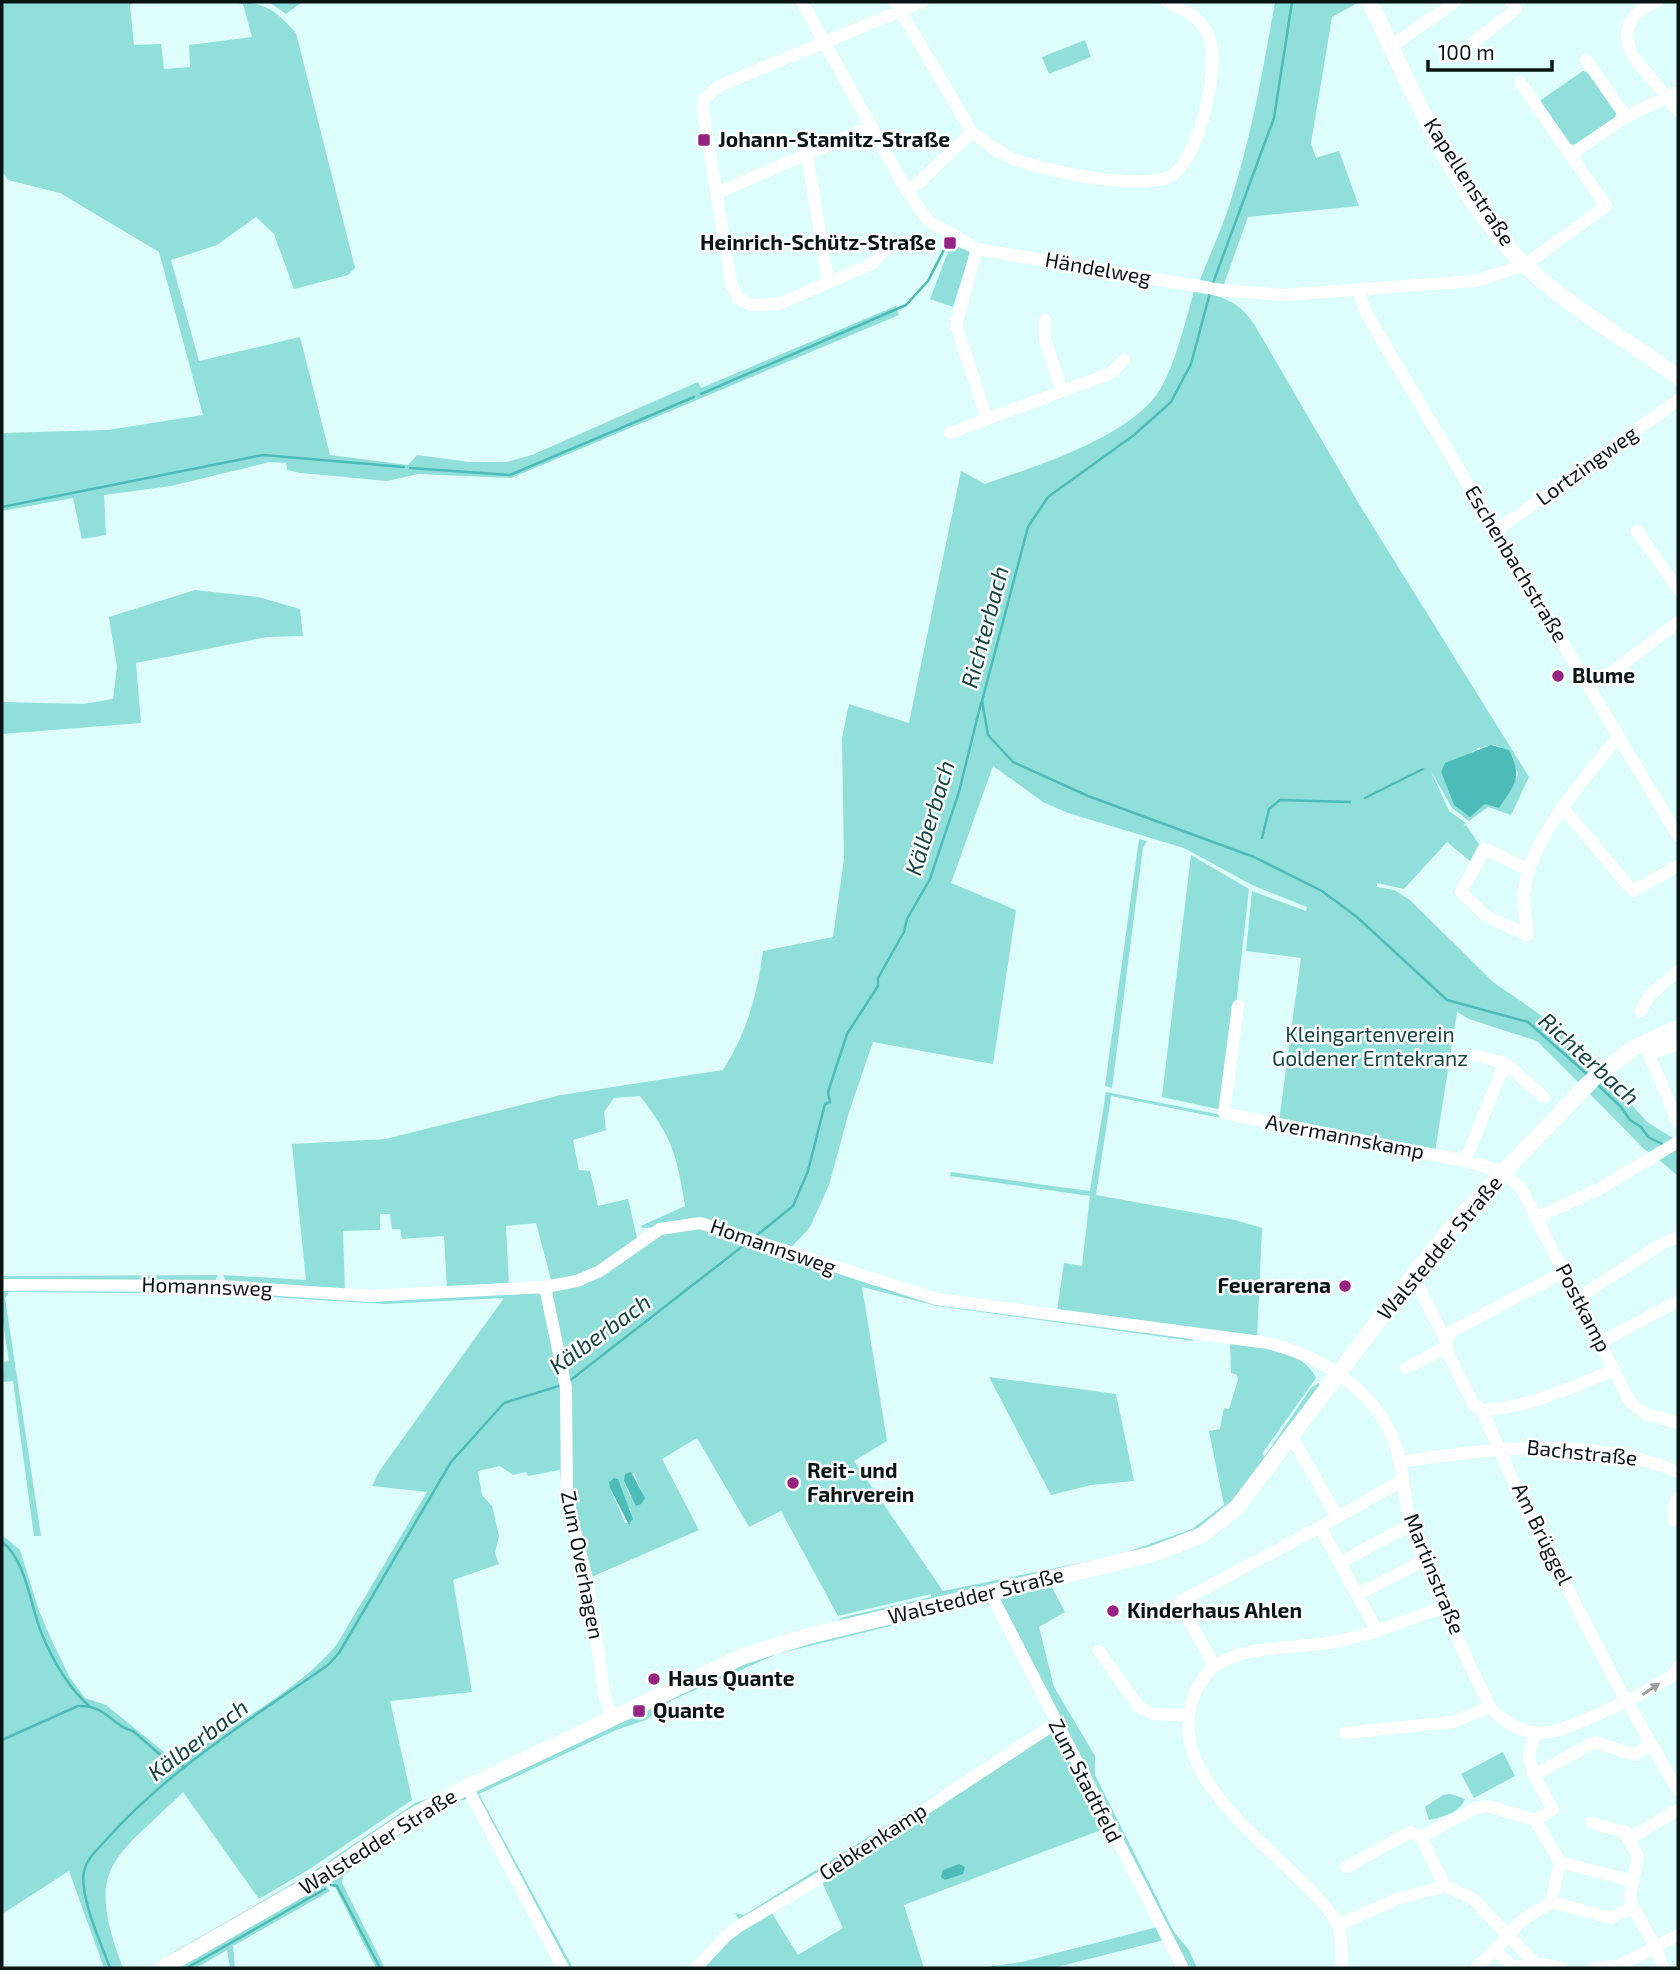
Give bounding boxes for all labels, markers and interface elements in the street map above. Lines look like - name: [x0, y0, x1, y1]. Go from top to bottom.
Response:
- scale bar: [1428, 28, 1552, 72]
- text: 100 m: [1438, 39, 1495, 64]
- street label: Kapellenstraße: [1420, 113, 1521, 250]
- place label: Johann-Stamitz-Straße: [718, 126, 950, 151]
- marker: Johann-Stamitz-Straße: [696, 132, 712, 148]
- place label: Heinrich-Schütz-Straße: [700, 229, 936, 254]
- marker: Heinrich-Schütz-Straße: [942, 235, 958, 251]
- street label: Händelweg: [1043, 246, 1154, 289]
- street label: Lortzingweg: [1531, 419, 1642, 510]
- street label: Eschenbachstraße: [1461, 480, 1574, 646]
- water label: Richterbach: [954, 563, 1014, 691]
- place label: Blume: [1572, 662, 1635, 687]
- marker: Blume: [1550, 668, 1566, 684]
- water label: Kälberbach: [898, 757, 960, 879]
- water label: Richterbach: [1534, 1006, 1646, 1111]
- park label: Kleingartenverein Goldener Erntekranz: [1272, 1021, 1468, 1070]
- street label: Avermannskamp: [1264, 1108, 1427, 1163]
- street label: Walstedder Straße: [1371, 1170, 1506, 1324]
- street label: Homannsweg: [707, 1212, 840, 1279]
- street label: Postkamp: [1551, 1259, 1617, 1356]
- street label: Homannsweg: [141, 1271, 273, 1300]
- place label: Feuerarena: [1217, 1272, 1331, 1297]
- marker: Feuerarena: [1337, 1278, 1353, 1294]
- water label: Kälberbach: [543, 1287, 656, 1379]
- street label: Bachstraße: [1526, 1433, 1639, 1470]
- place label: Reit- und Fahrverein: [807, 1457, 914, 1506]
- marker: Reit- und Fahrverein: [785, 1475, 801, 1491]
- street label: Am Brüggel: [1508, 1478, 1579, 1589]
- street label: Zum Overhagen: [557, 1488, 610, 1641]
- street label: Martinstraße: [1400, 1509, 1471, 1637]
- street label: Walstedder Straße: [885, 1561, 1066, 1628]
- place label: Kinderhaus Ahlen: [1127, 1597, 1302, 1622]
- marker: Kinderhaus Ahlen: [1105, 1603, 1121, 1619]
- place label: Haus Quante: [668, 1665, 795, 1691]
- marker: Haus Quante: [646, 1671, 662, 1687]
- one-way arrow: [1642, 1682, 1660, 1696]
- water label: Kälberbach: [142, 1692, 253, 1786]
- place label: Quante: [653, 1697, 725, 1723]
- marker: Quante: [631, 1703, 647, 1719]
- street label: Zum Stadtfeld: [1044, 1714, 1128, 1846]
- street label: Walstedder Straße: [294, 1782, 460, 1899]
- street label: Gebkenkamp: [814, 1797, 931, 1885]

